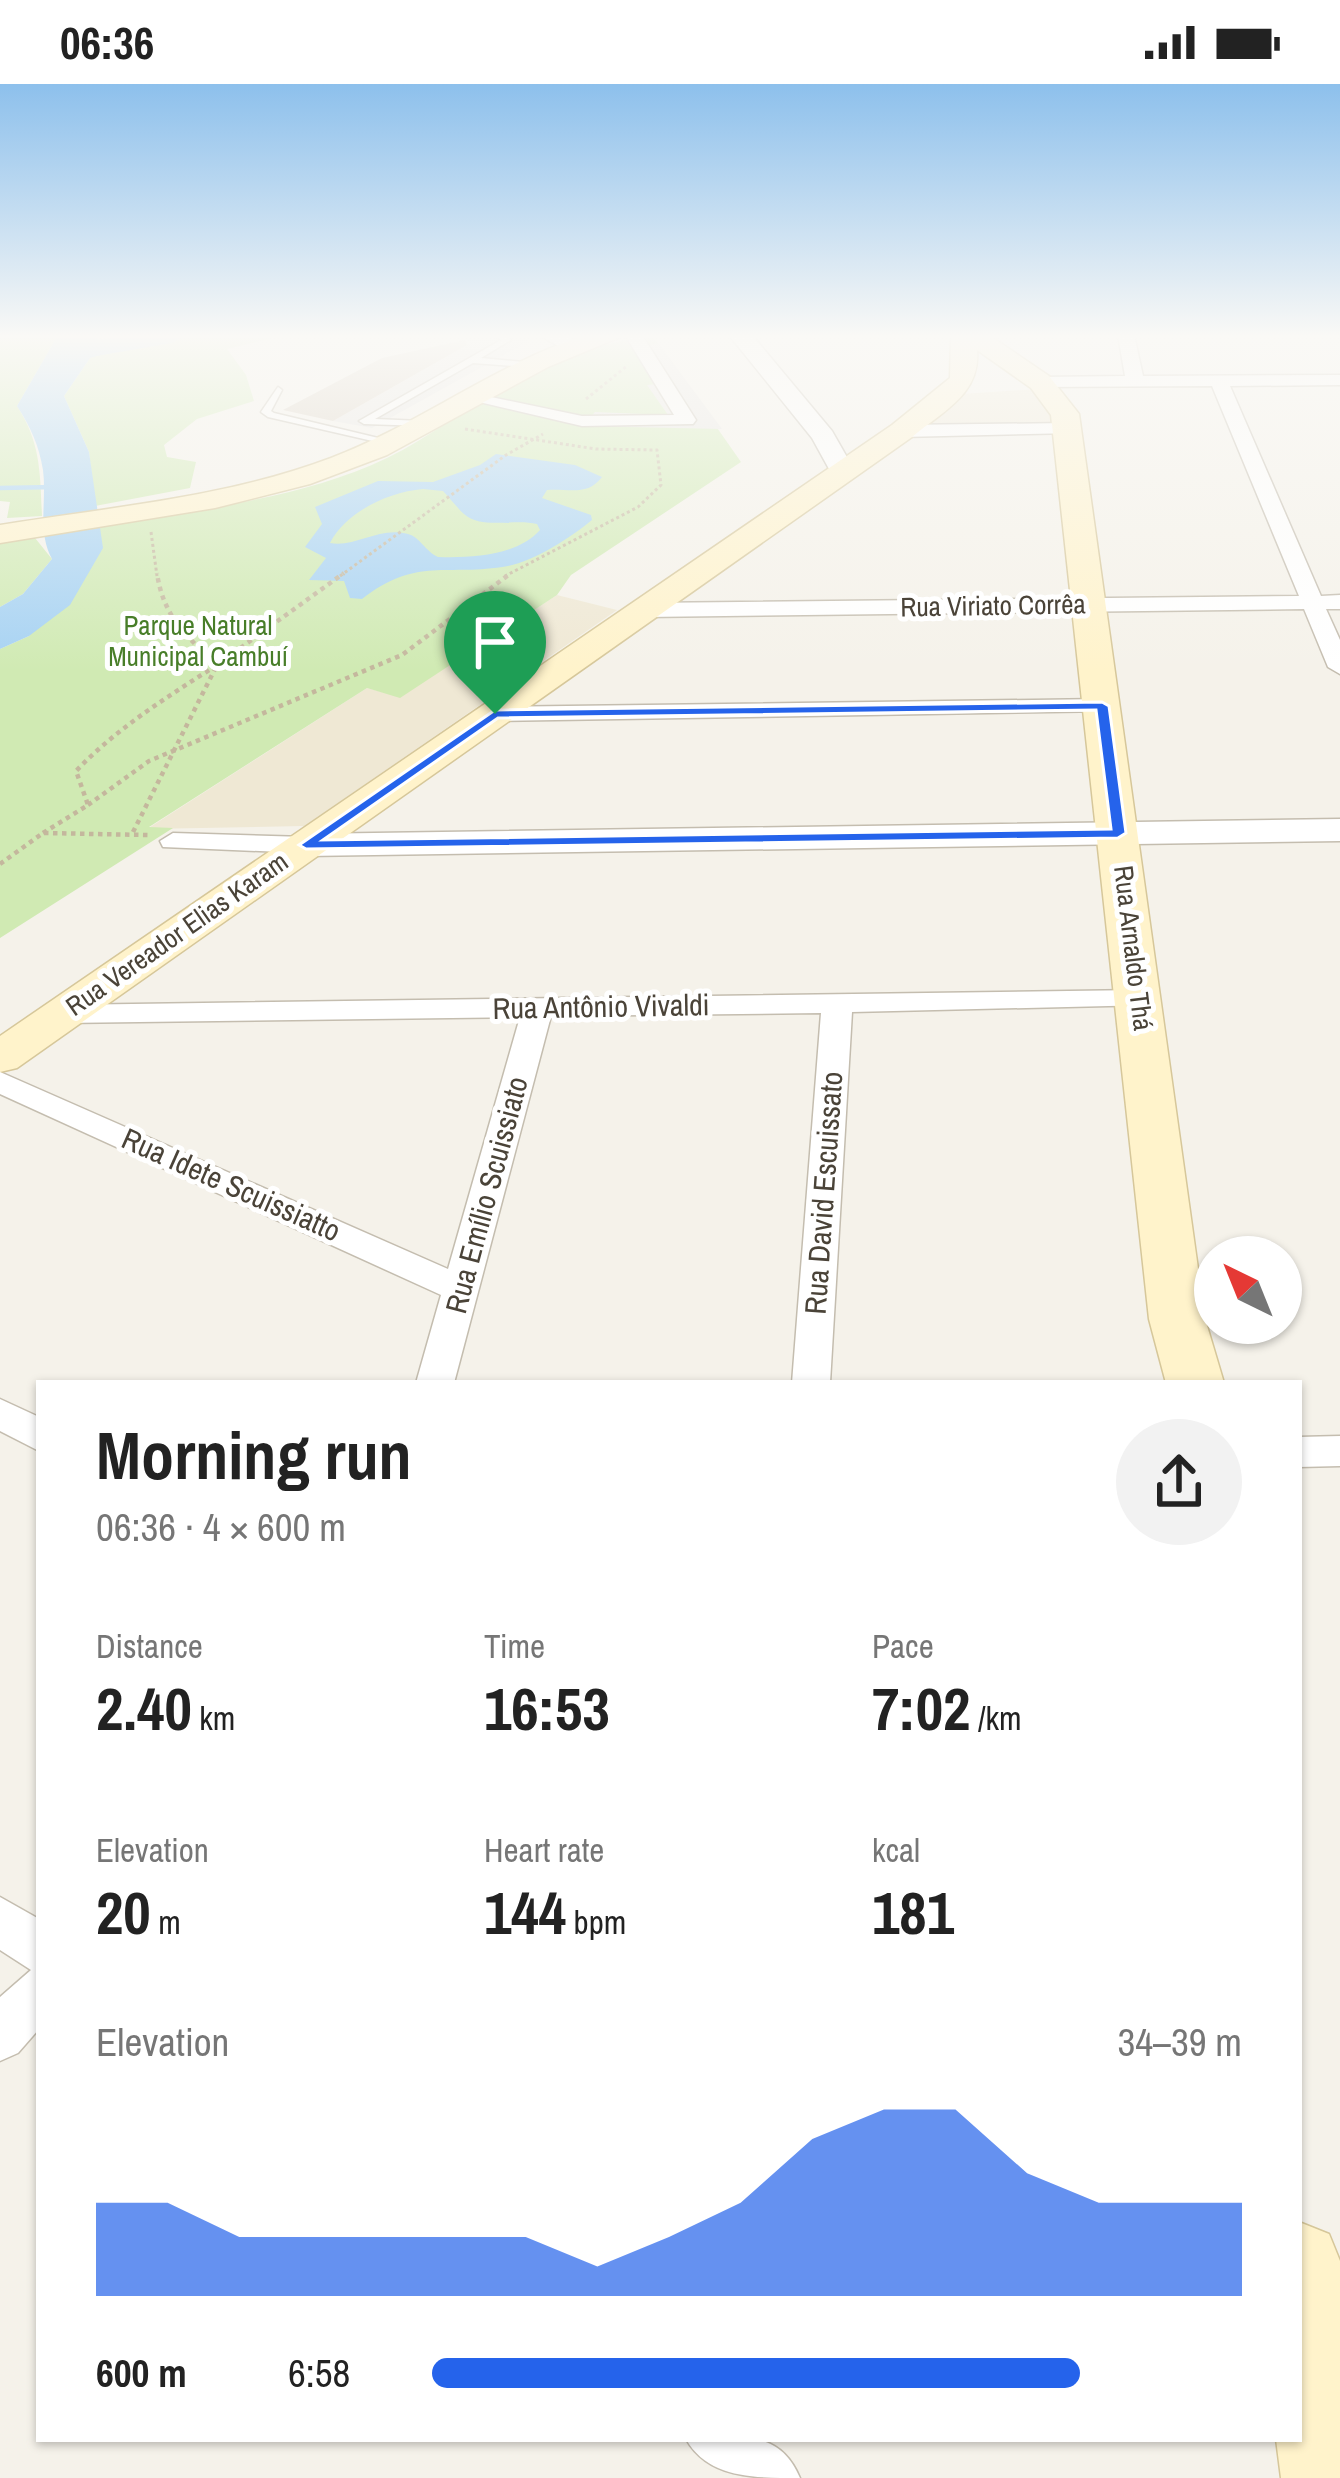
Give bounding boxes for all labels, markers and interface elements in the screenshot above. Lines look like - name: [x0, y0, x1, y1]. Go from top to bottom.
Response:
- text: 06:36: [60, 12, 154, 73]
- street label: Rua Viriato Corrêa: [900, 585, 1086, 625]
- pin: [444, 591, 546, 714]
- park label: Parque Natural Municipal Cambuí: [108, 607, 289, 674]
- icon: arrive: [462, 609, 528, 675]
- street label: Rua Vereador Elias Karam: [58, 843, 295, 1023]
- street label: Rua Arnaldo Thá: [1106, 863, 1162, 1032]
- street label: Rua Antônio Vivaldi: [492, 984, 710, 1028]
- street label: Rua David Escuissato: [795, 1070, 851, 1316]
- street label: Rua Emílio Scuissiato: [435, 1072, 537, 1317]
- street label: Rua Idete Scuissiatto: [116, 1118, 347, 1250]
- north arrow: [1194, 1236, 1302, 1344]
- map controls: [1194, 1236, 1302, 1344]
- text: Morning run: [96, 1411, 412, 1500]
- button: share: [1116, 1419, 1242, 1545]
- text: 06:36 · 4 × 600 m: [96, 1501, 346, 1553]
- text: Distance: [96, 1624, 203, 1668]
- text: Time: [484, 1624, 545, 1668]
- text: Pace: [872, 1624, 934, 1668]
- text: 2.40: [96, 1668, 192, 1749]
- text: 16:53: [484, 1668, 610, 1749]
- text: 7:02: [872, 1668, 970, 1749]
- text: km: [192, 1696, 235, 1740]
- text: /km: [970, 1696, 1022, 1740]
- text: Elevation: [96, 1828, 209, 1872]
- text: Heart rate: [484, 1828, 604, 1872]
- text: kcal: [872, 1828, 920, 1872]
- text: 20: [96, 1872, 151, 1953]
- text: 144: [484, 1872, 566, 1953]
- text: 181: [872, 1872, 954, 1953]
- text: m: [151, 1900, 181, 1944]
- text: bpm: [566, 1900, 626, 1944]
- text: Elevation: [96, 2016, 229, 2068]
- text: 34–39 m: [1118, 2016, 1242, 2068]
- text: 600 m: [96, 2347, 187, 2399]
- text: 6:58: [288, 2347, 350, 2399]

